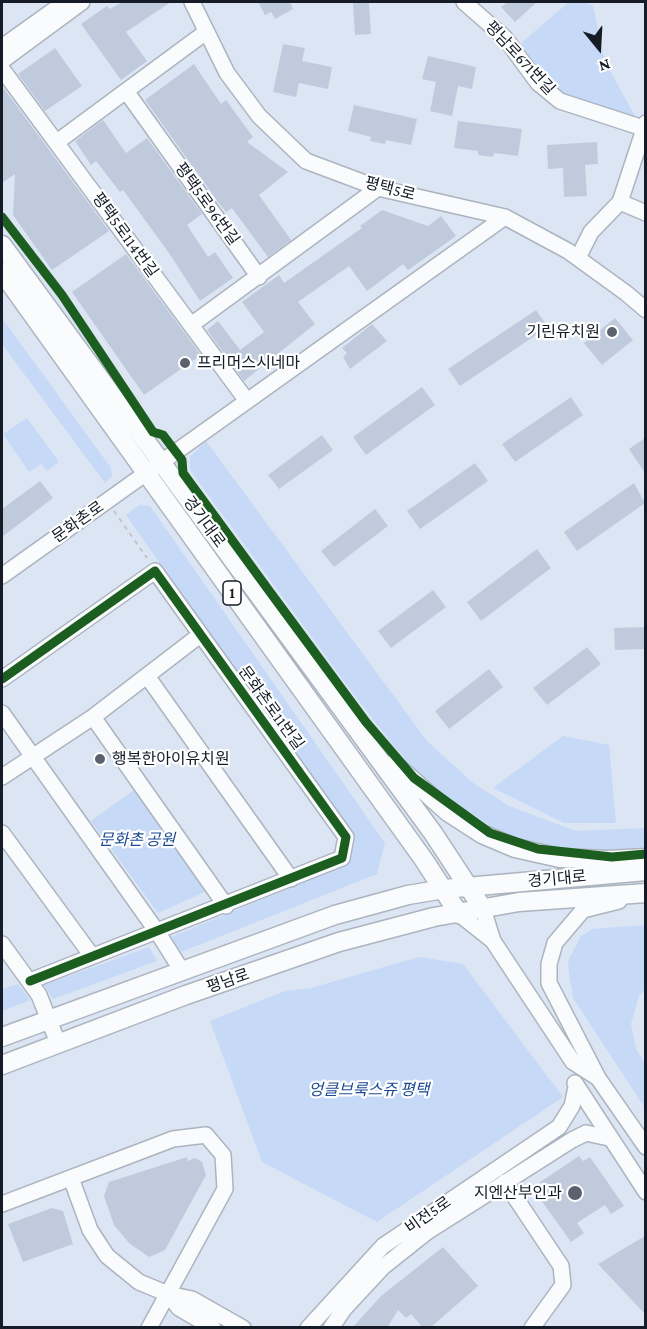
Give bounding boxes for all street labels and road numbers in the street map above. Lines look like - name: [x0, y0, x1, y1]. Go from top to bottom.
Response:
- street label: 평남로671번길: [481, 17, 559, 99]
- street label: 평택5로96번길: [171, 159, 243, 249]
- street label: 평택5로: [363, 173, 417, 205]
- street label: 평택5로114번길: [88, 189, 162, 281]
- street label: 경기대로: [179, 493, 229, 551]
- street label: 문화촌로: [48, 497, 108, 547]
- road number: 1: [223, 581, 241, 605]
- street label: 문화촌로11번길: [234, 662, 308, 754]
- street label: 경기대로: [527, 867, 587, 891]
- street label: 평남로: [204, 965, 252, 997]
- street label: 비전5로: [401, 1192, 455, 1238]

